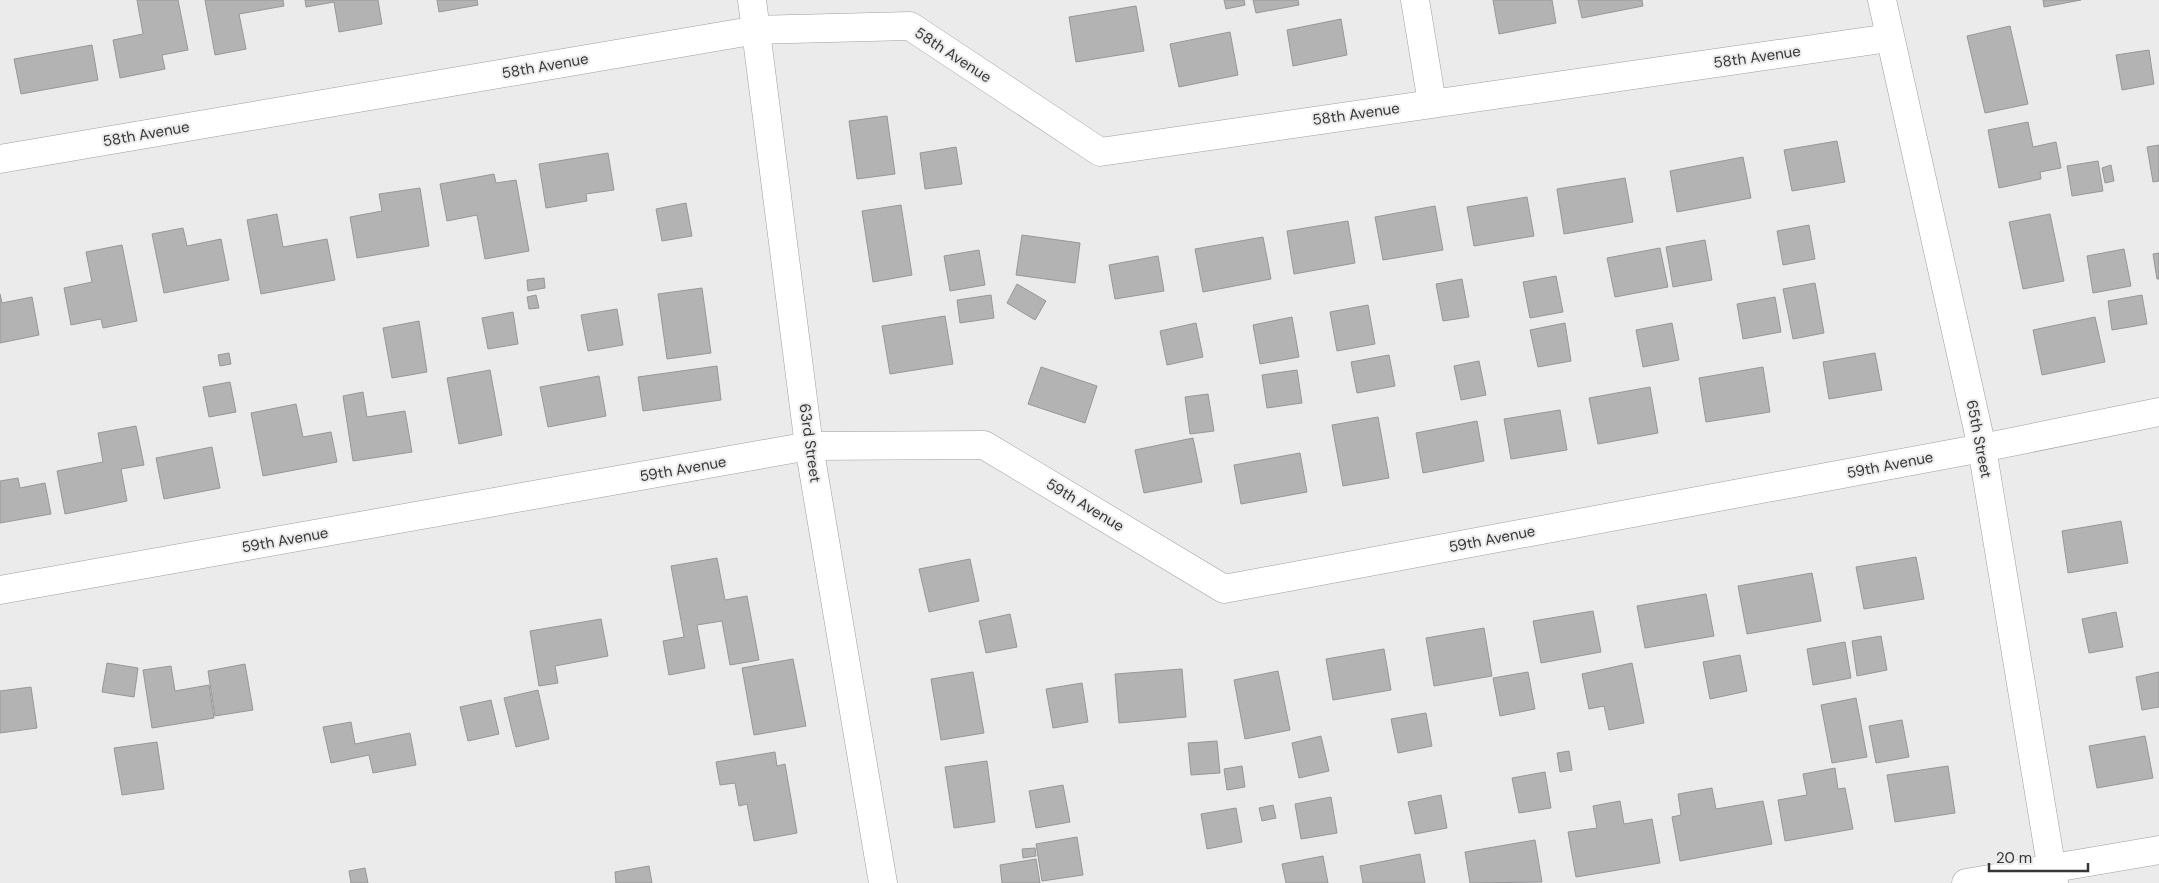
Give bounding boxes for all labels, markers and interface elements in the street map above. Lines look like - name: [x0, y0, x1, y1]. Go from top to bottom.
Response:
- street label: 58th Avenue: [911, 23, 995, 87]
- street label: 58th Avenue: [1712, 41, 1802, 73]
- street label: 58th Avenue: [500, 49, 590, 83]
- street label: 58th Avenue: [1311, 98, 1401, 130]
- street label: 58th Avenue: [101, 117, 191, 151]
- street label: 65th Street: [1962, 398, 1996, 480]
- street label: 63rd Street: [795, 402, 825, 484]
- street label: 59th Avenue: [1845, 447, 1935, 483]
- street label: 59th Avenue: [638, 452, 728, 486]
- street label: 59th Avenue: [1042, 474, 1128, 536]
- street label: 59th Avenue: [1447, 521, 1537, 557]
- street label: 59th Avenue: [240, 523, 330, 557]
- scale bar: [1989, 840, 2088, 872]
- text: 20 m: [1996, 848, 2032, 868]

